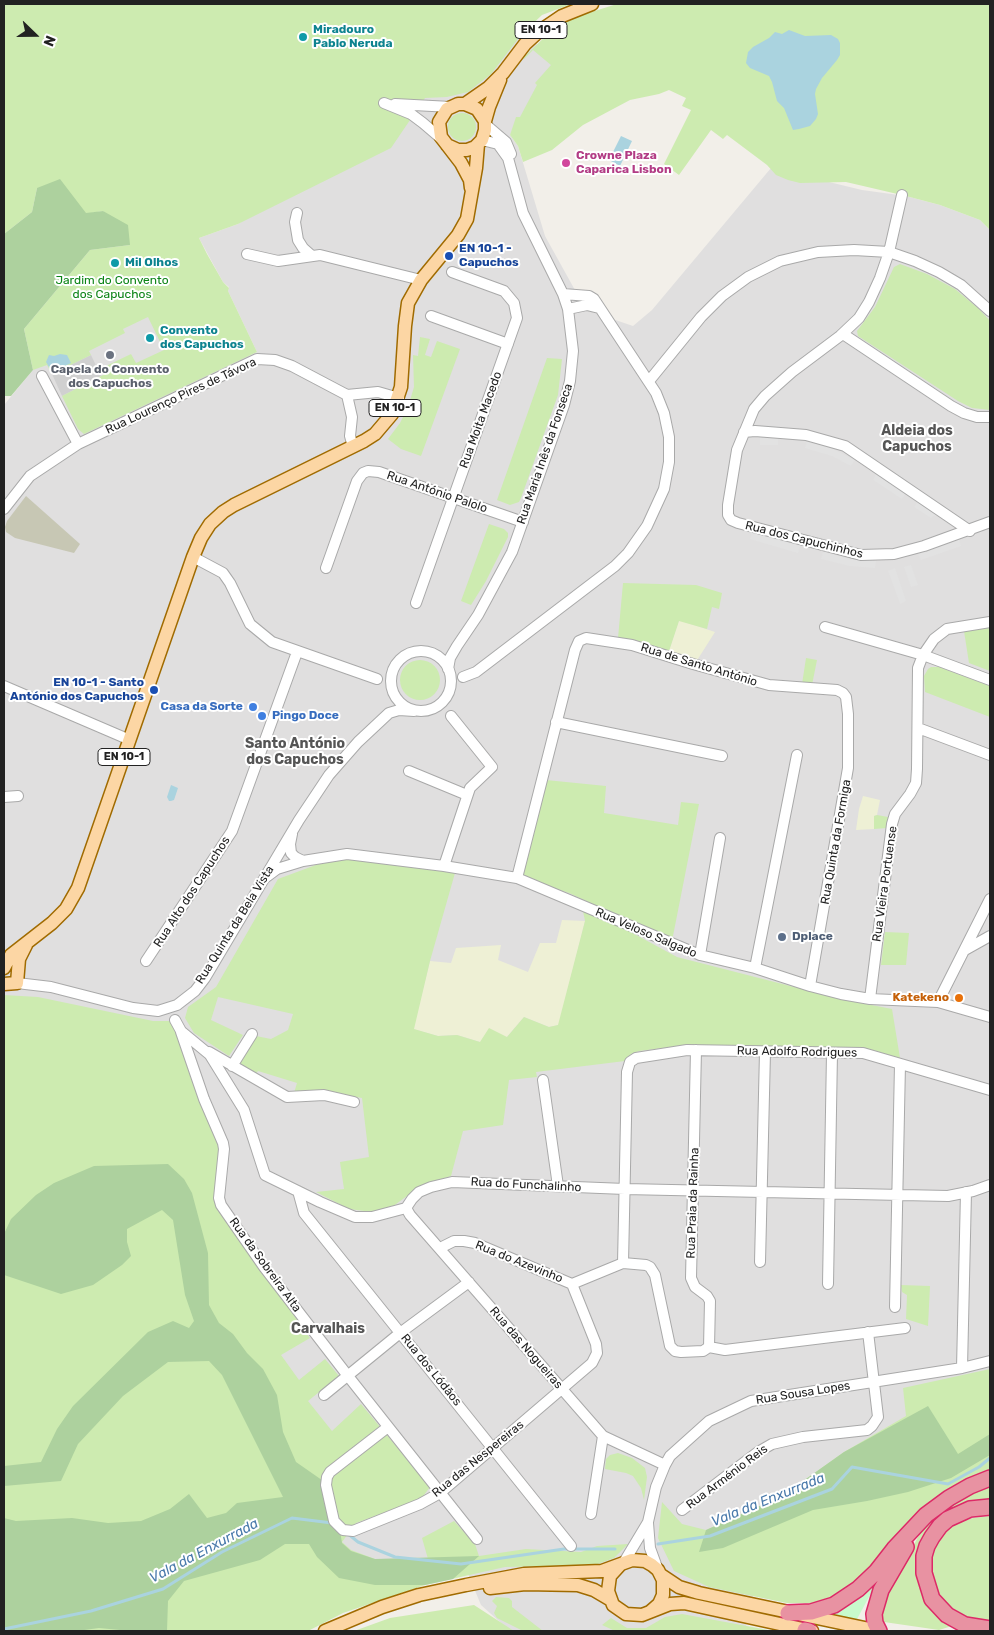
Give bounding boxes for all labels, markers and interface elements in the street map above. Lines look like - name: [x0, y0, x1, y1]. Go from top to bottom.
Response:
- north arrow: [10, 10, 60, 60]
- road number: EN 10-1: [515, 22, 567, 38]
- place label: Miradouro Pablo Neruda: [313, 23, 392, 51]
- marker: Miradouro Pablo Neruda: [297, 31, 309, 43]
- text: N: [40, 33, 59, 49]
- place label: Crowne Plaza Caparica Lisbon: [576, 149, 672, 177]
- marker: Crowne Plaza Caparica Lisbon: [560, 157, 572, 169]
- place label: EN 10-1 - Capuchos: [459, 242, 519, 270]
- marker: EN 10-1 - Capuchos: [443, 250, 455, 262]
- place label: Mil Olhos: [125, 256, 178, 270]
- marker: Mil Olhos: [109, 257, 121, 269]
- park label: Jardim do Convento dos Capuchos: [55, 274, 169, 302]
- place label: Convento dos Capuchos: [160, 324, 244, 352]
- marker: Convento dos Capuchos: [144, 332, 156, 344]
- marker: Capela do Convento dos Capuchos: [104, 349, 116, 361]
- street label: Rua Lourenço Pires de Távora: [103, 355, 259, 437]
- place label: Capela do Convento dos Capuchos: [51, 363, 169, 391]
- street label: Rua Moita Macedo: [457, 370, 505, 470]
- street label: Rua Maria Inês da Fonseca: [514, 382, 576, 526]
- road number: EN 10-1: [369, 399, 421, 416]
- district label: Aldeia dos Capuchos: [881, 423, 953, 456]
- street label: Rua António Palolo: [385, 468, 489, 516]
- street label: Rua dos Capuchinhos: [743, 518, 865, 562]
- street label: Rua de Santo António: [639, 640, 759, 690]
- place label: EN 10-1 - Santo António dos Capuchos: [10, 676, 144, 704]
- marker: EN 10-1 - Santo António dos Capuchos: [148, 684, 160, 696]
- place label: Casa da Sorte: [161, 700, 243, 714]
- marker: Casa da Sorte: [247, 701, 259, 713]
- place label: Pingo Doce: [272, 709, 339, 723]
- marker: Pingo Doce: [256, 710, 268, 722]
- district label: Santo António dos Capuchos: [245, 736, 345, 769]
- road number: EN 10-1: [98, 749, 150, 766]
- street label: Rua Quinta da Formiga: [818, 778, 854, 906]
- street label: Rua Vieira Portuense: [870, 825, 900, 943]
- street label: Rua Alto dos Capuchos: [151, 834, 233, 950]
- street label: Rua Quinta da Bela Vista: [193, 863, 277, 987]
- street label: Rua Veloso Salgado: [593, 905, 699, 961]
- place label: Dplace: [792, 930, 833, 944]
- marker: Dplace: [776, 931, 788, 943]
- place label: Katekeno: [892, 991, 949, 1005]
- marker: Katekeno: [953, 992, 965, 1004]
- street label: Rua Adolfo Rodrigues: [737, 1044, 857, 1060]
- street label: Rua Praia da Rainha: [684, 1147, 702, 1259]
- street label: Rua do Funchalinho: [470, 1175, 582, 1195]
- street label: Rua da Sobreira Alta: [226, 1215, 304, 1315]
- street label: Rua do Azevinho: [473, 1238, 565, 1286]
- street label: Rua das Nogueiras: [486, 1304, 566, 1392]
- district label: Carvalhais: [291, 1321, 365, 1337]
- street label: Rua dos Lódãos: [398, 1331, 464, 1409]
- street label: Rua Sousa Lopes: [755, 1378, 851, 1408]
- street label: Rua das Nespereiras: [429, 1418, 527, 1500]
- street label: Rua Arménio Reis: [683, 1442, 771, 1512]
- water label: Vala da Enxurrada: [709, 1470, 827, 1530]
- water label: Vala da Enxurrada: [147, 1515, 261, 1587]

